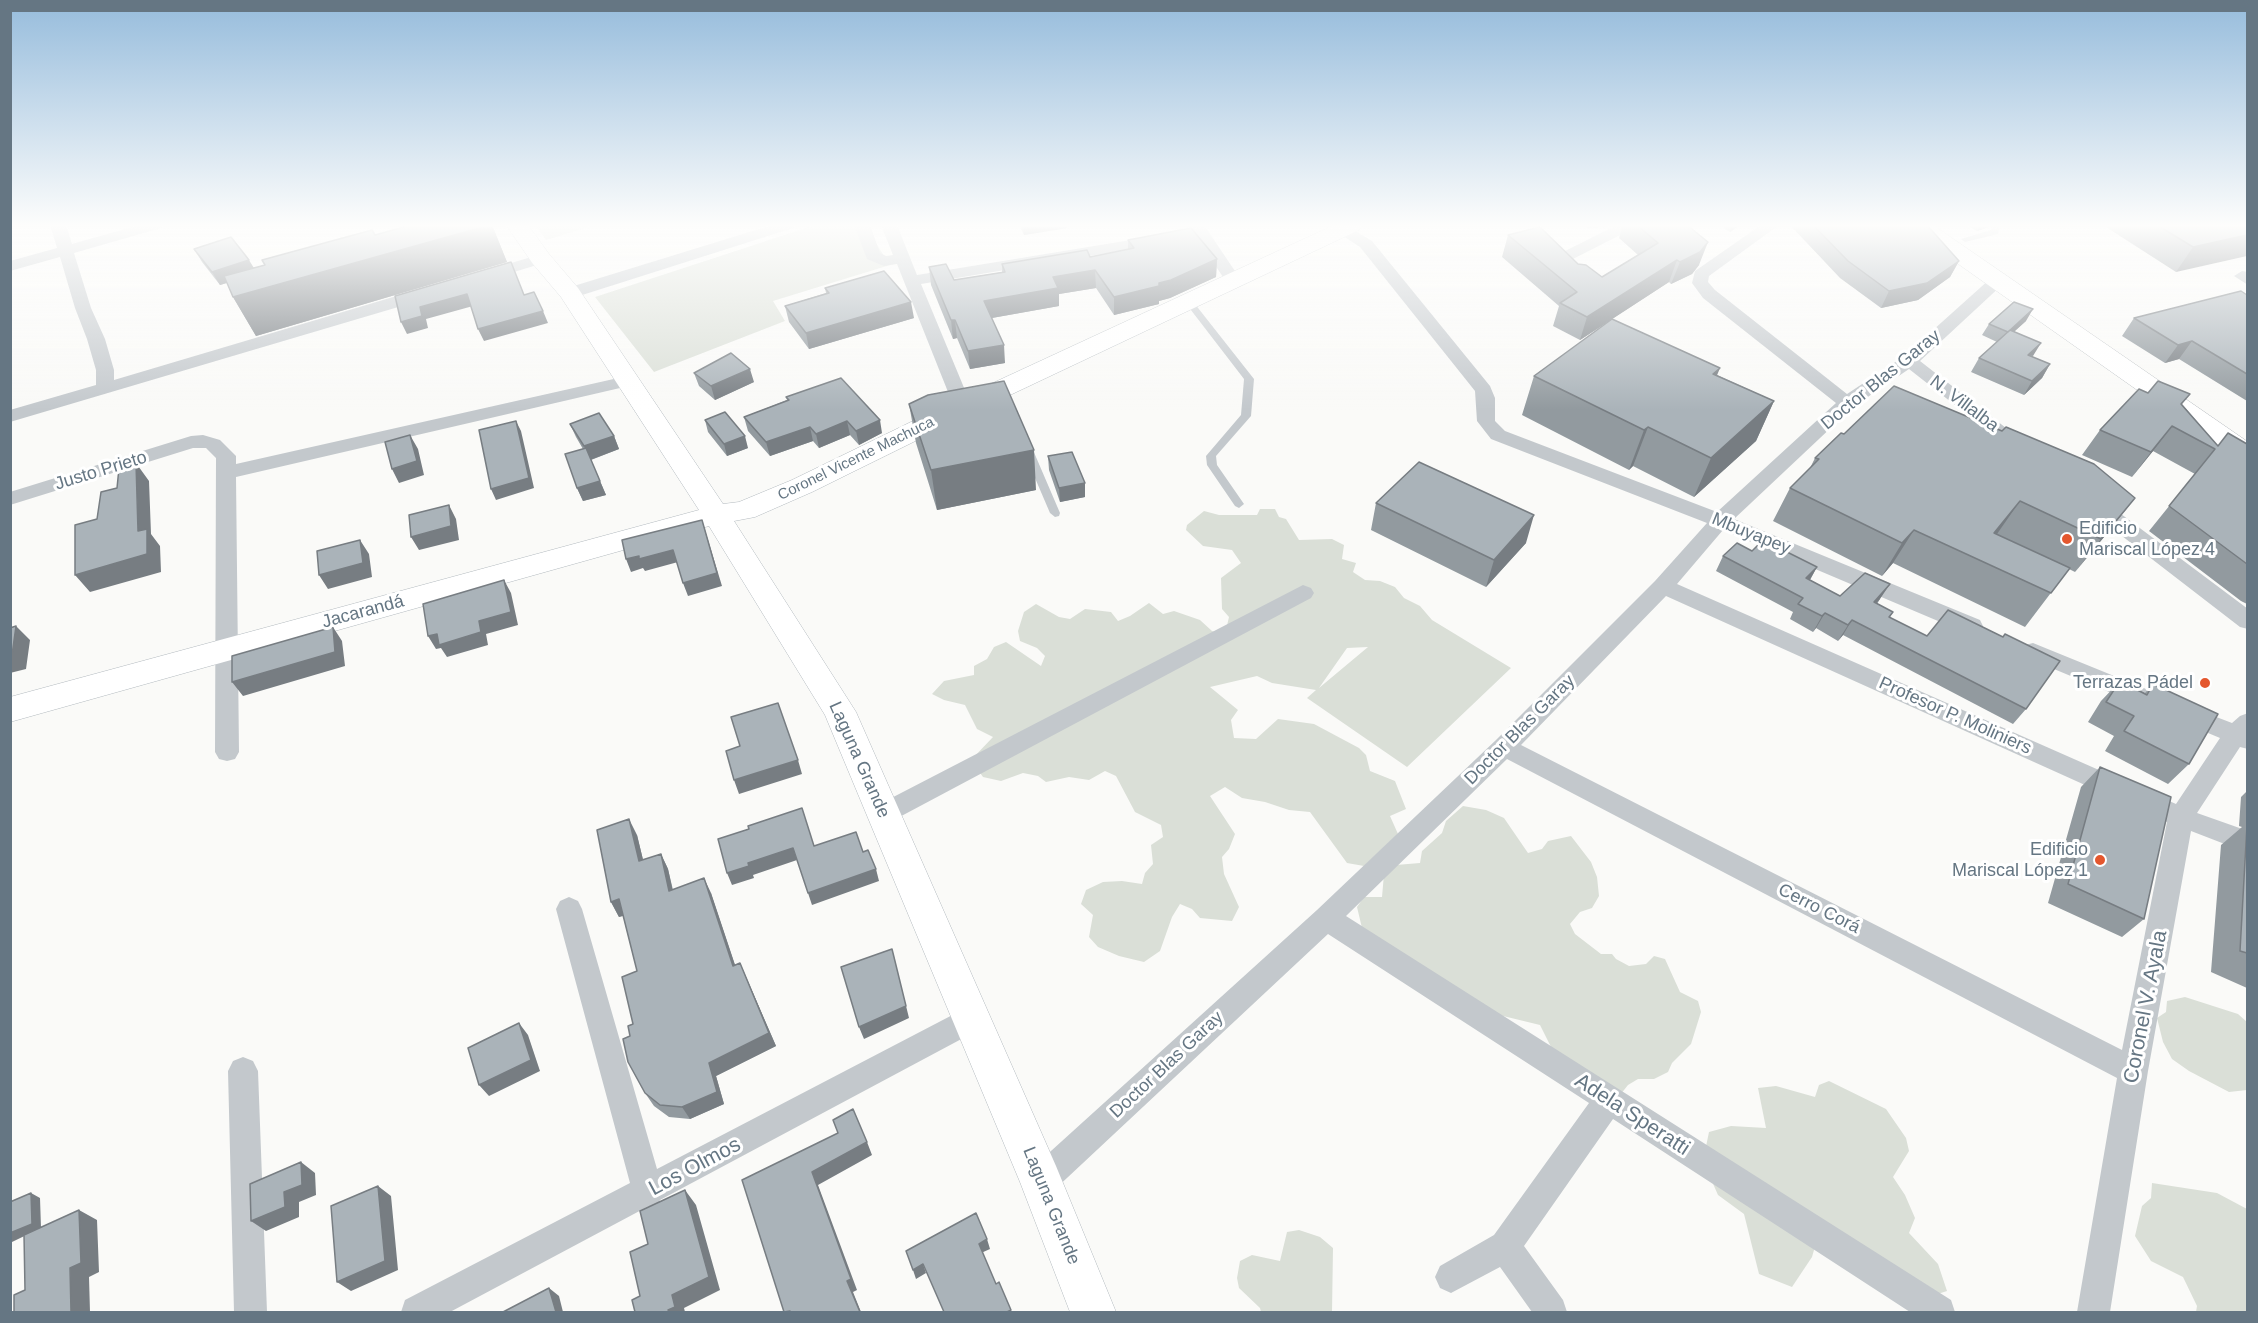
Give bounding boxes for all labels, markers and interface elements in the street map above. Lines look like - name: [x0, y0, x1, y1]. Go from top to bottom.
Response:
- street label: Doctor Blas Garay: [1817, 325, 1945, 435]
- street label: N. Villalba: [1925, 371, 2003, 437]
- street label: Coronel Vicente Machuca: [775, 413, 937, 505]
- street label: Justo Prieto: [52, 447, 150, 495]
- street label: Mbuyapey: [1708, 508, 1794, 560]
- place label: Edificio Mariscal López 4: [2079, 518, 2215, 560]
- marker: Edificio Mariscal López 4: [2060, 532, 2074, 546]
- street label: Jacarandá: [320, 591, 406, 633]
- street label: Doctor Blas Garay: [1460, 670, 1580, 790]
- place label: Terrazas Pádel: [2073, 672, 2193, 694]
- street label: Profesor P. Moliniers: [1875, 673, 2035, 759]
- marker: Terrazas Pádel: [2198, 676, 2212, 690]
- street label: Laguna Grande: [824, 698, 894, 822]
- place label: Edificio Mariscal López 1: [1952, 839, 2088, 882]
- marker: Edificio Mariscal López 1: [2093, 853, 2107, 867]
- street label: Cerro Corá: [1774, 879, 1864, 939]
- street label: Coronel V. Ayala: [2119, 928, 2173, 1086]
- street label: Doctor Blas Garay: [1106, 1007, 1228, 1123]
- street label: Adela Speratti: [1570, 1069, 1694, 1161]
- street label: Los Olmos: [645, 1132, 745, 1202]
- street label: Laguna Grande: [1018, 1144, 1084, 1268]

